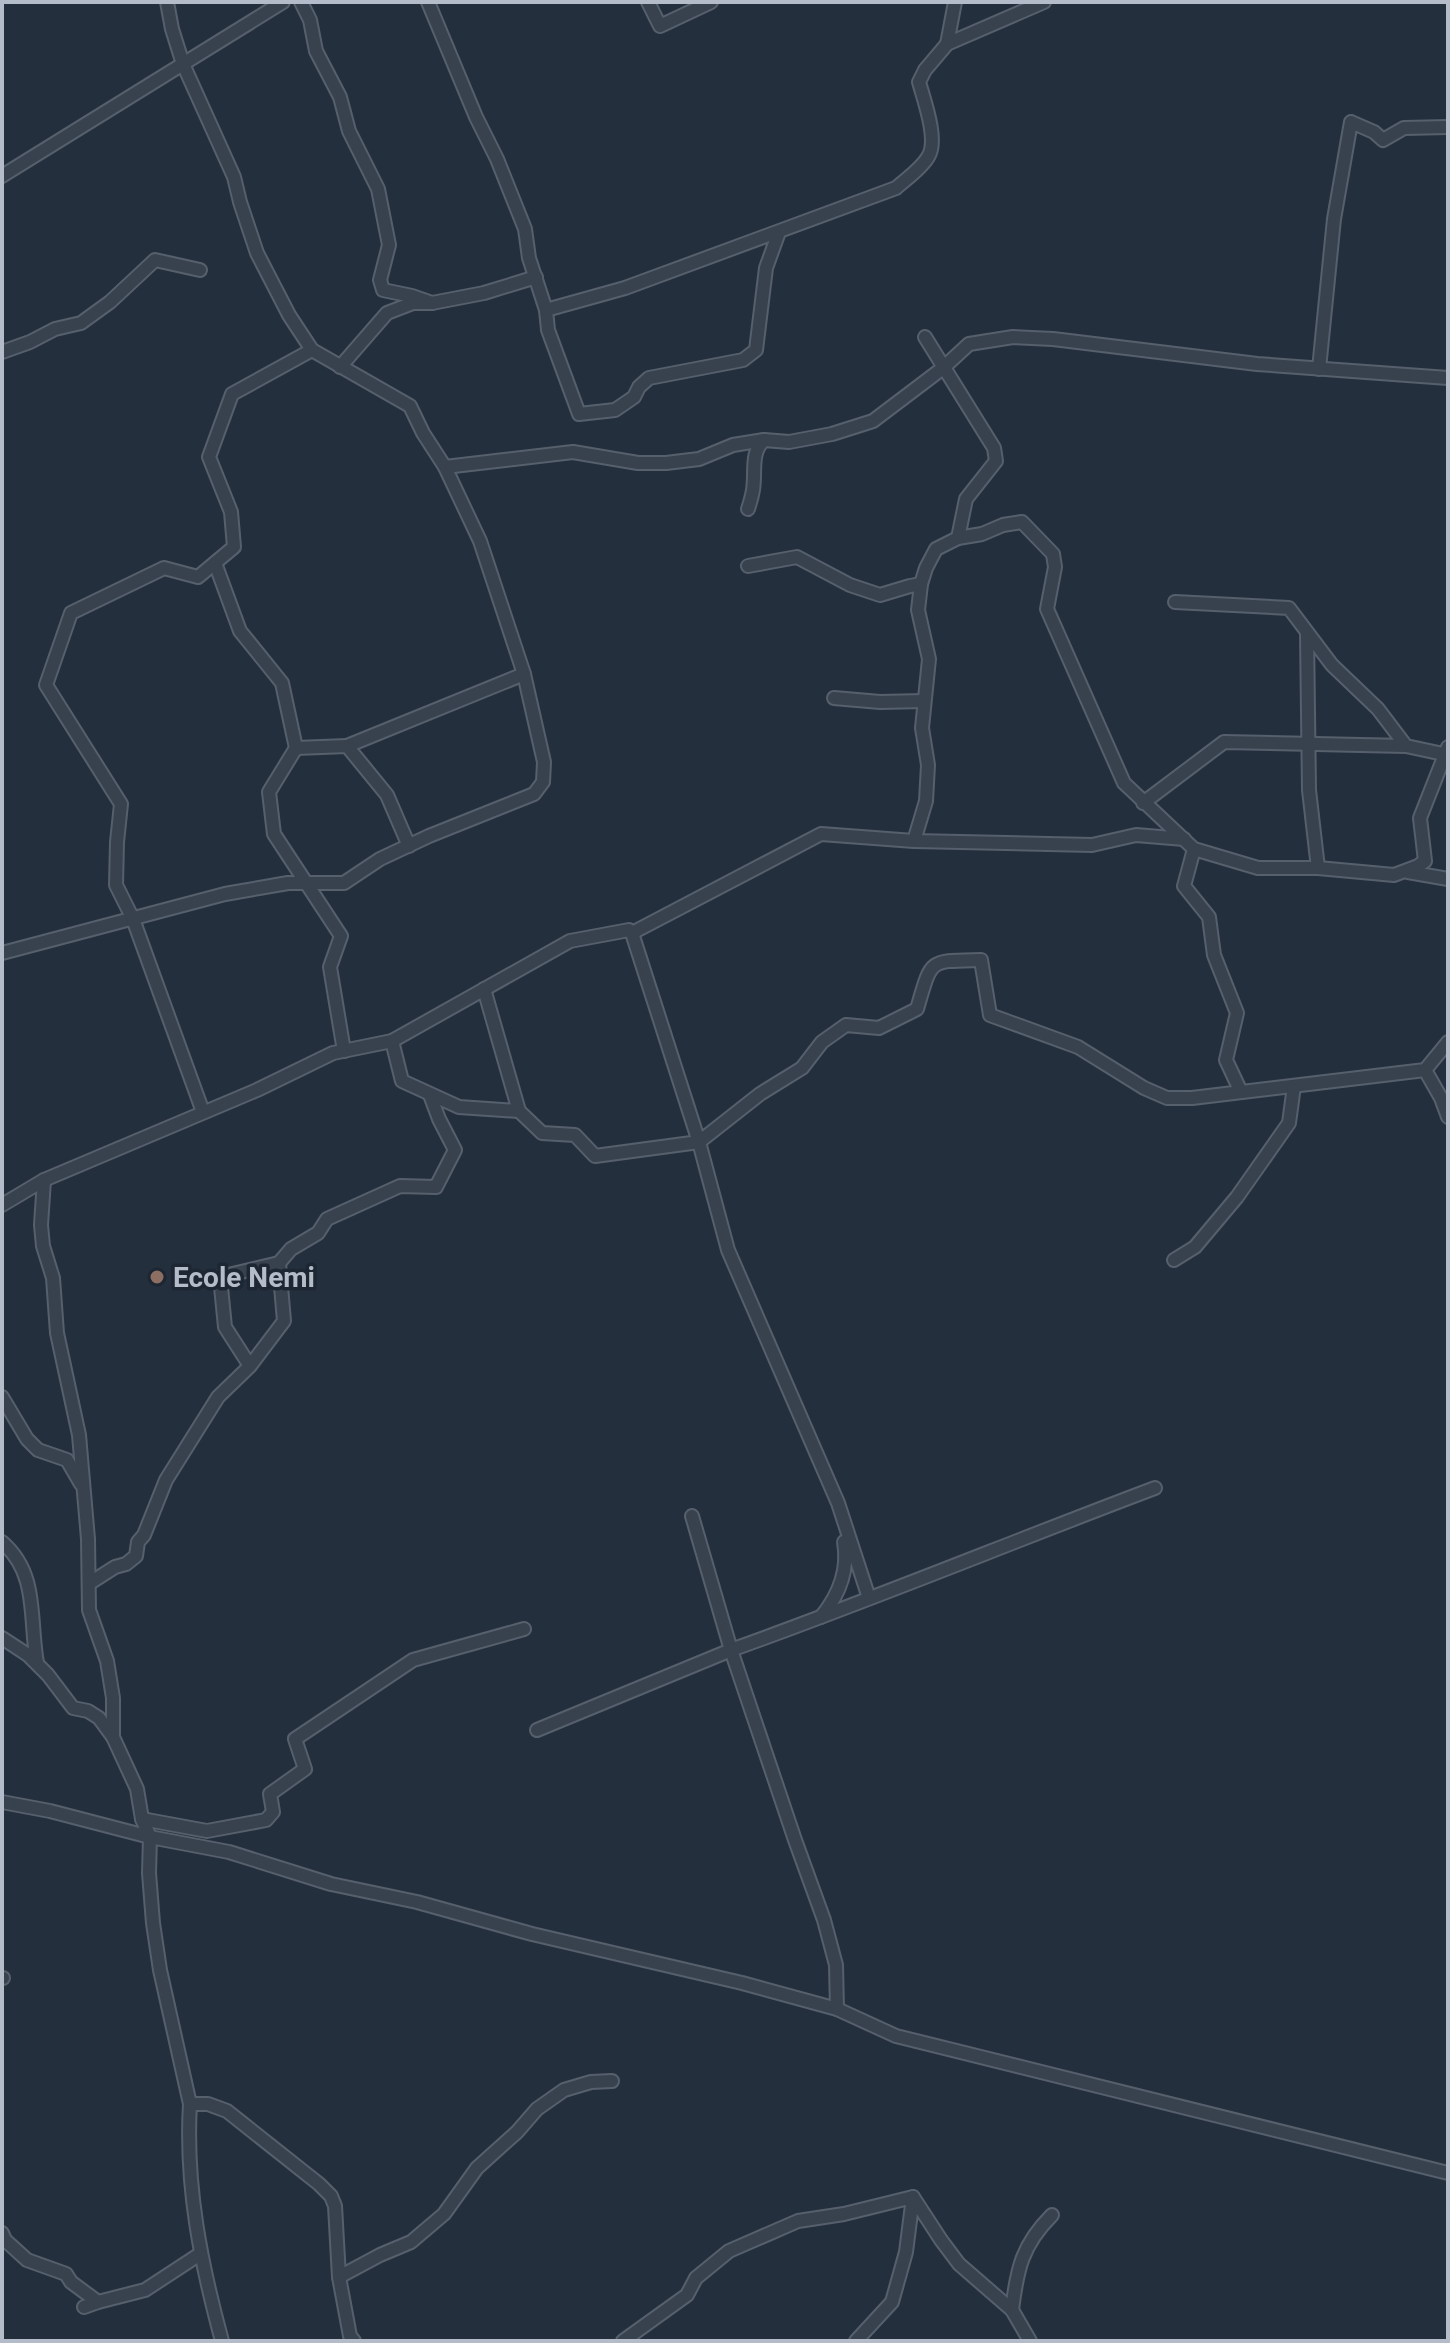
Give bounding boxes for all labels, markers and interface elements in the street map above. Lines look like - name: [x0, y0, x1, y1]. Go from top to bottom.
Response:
- place label: Ecole Nemi: [173, 1261, 315, 1294]
- marker: Ecole Nemi: [148, 1268, 166, 1286]

